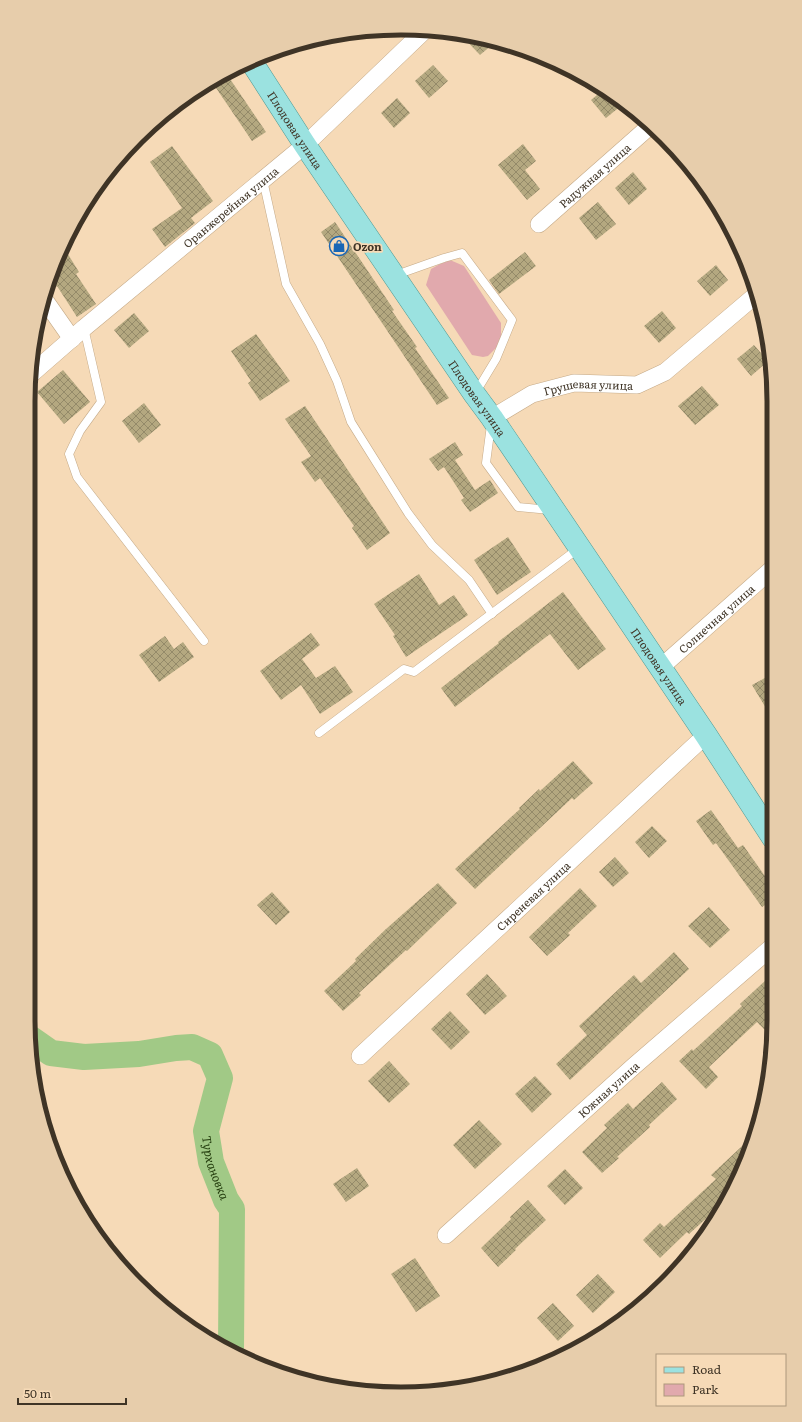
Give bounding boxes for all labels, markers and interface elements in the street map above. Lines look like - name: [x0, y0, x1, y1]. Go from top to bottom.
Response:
- street label: Плодовая улица: [264, 88, 327, 172]
- street label: Радужная улица: [555, 139, 634, 211]
- street label: Оранжерейная улица: [179, 162, 282, 251]
- shop icon: Ozon: [328, 235, 350, 257]
- place label: Ozon: [353, 238, 382, 254]
- street label: Плодовая улица: [445, 356, 510, 439]
- street label: Грушевая улица: [542, 375, 633, 399]
- street label: Солнечная улица: [675, 580, 758, 656]
- street label: Плодовая улица: [628, 624, 691, 708]
- street label: Сиреневая улица: [493, 857, 574, 934]
- street label: Южная улица: [574, 1057, 642, 1121]
- water label: Турхановка: [198, 1135, 234, 1202]
- legend: [656, 1354, 786, 1406]
- text: Road: [692, 1360, 722, 1378]
- scale bar: [18, 1380, 126, 1406]
- text: Park: [692, 1380, 719, 1398]
- text: 50 m: [24, 1384, 51, 1402]

